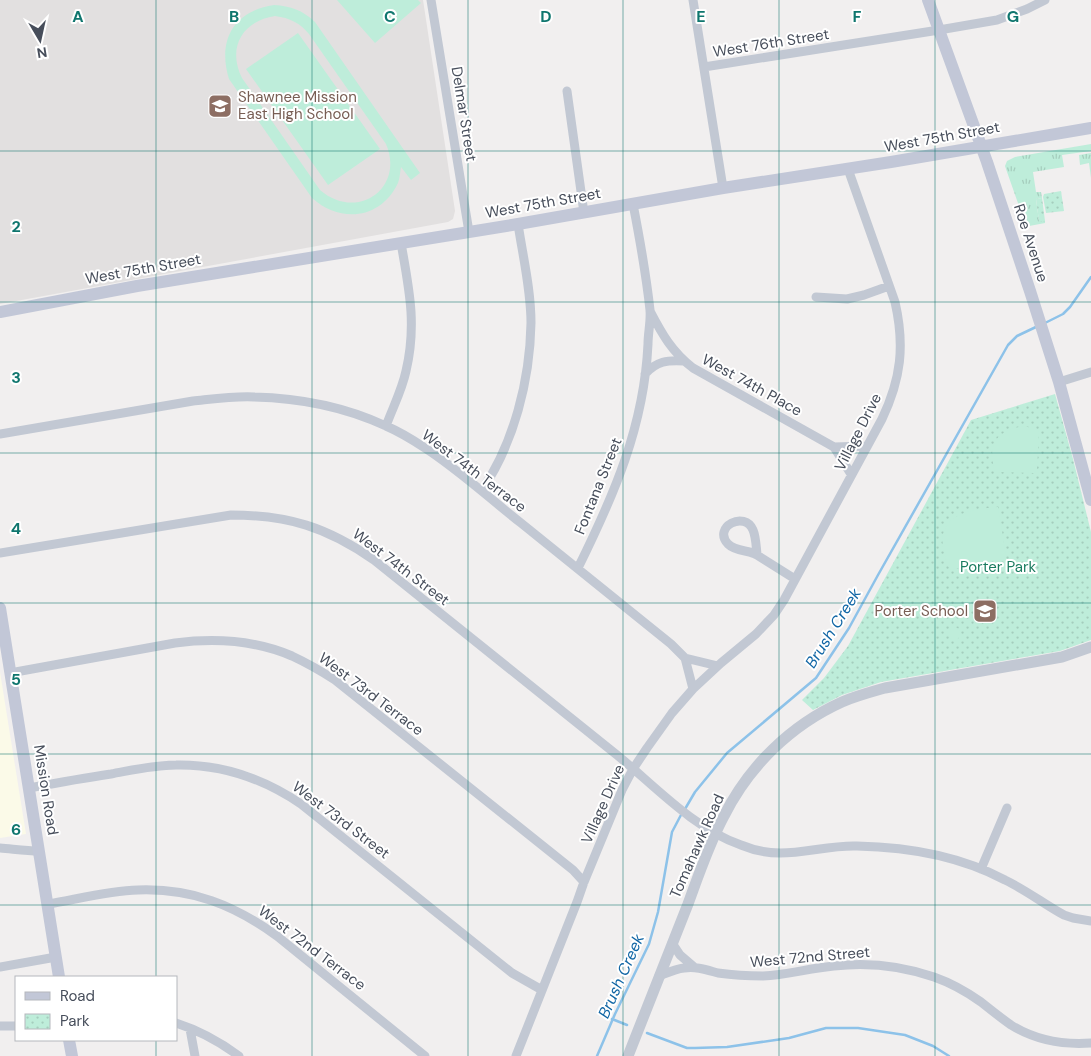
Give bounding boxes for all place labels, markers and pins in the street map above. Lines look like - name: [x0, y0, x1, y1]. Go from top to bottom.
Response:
- place label: Shawnee Mission East High School: [238, 87, 357, 124]
- school or university icon: Shawnee Mission East High School: [207, 93, 233, 119]
- school or university icon: Porter School: [972, 598, 998, 624]
- place label: Porter School: [875, 601, 968, 621]

